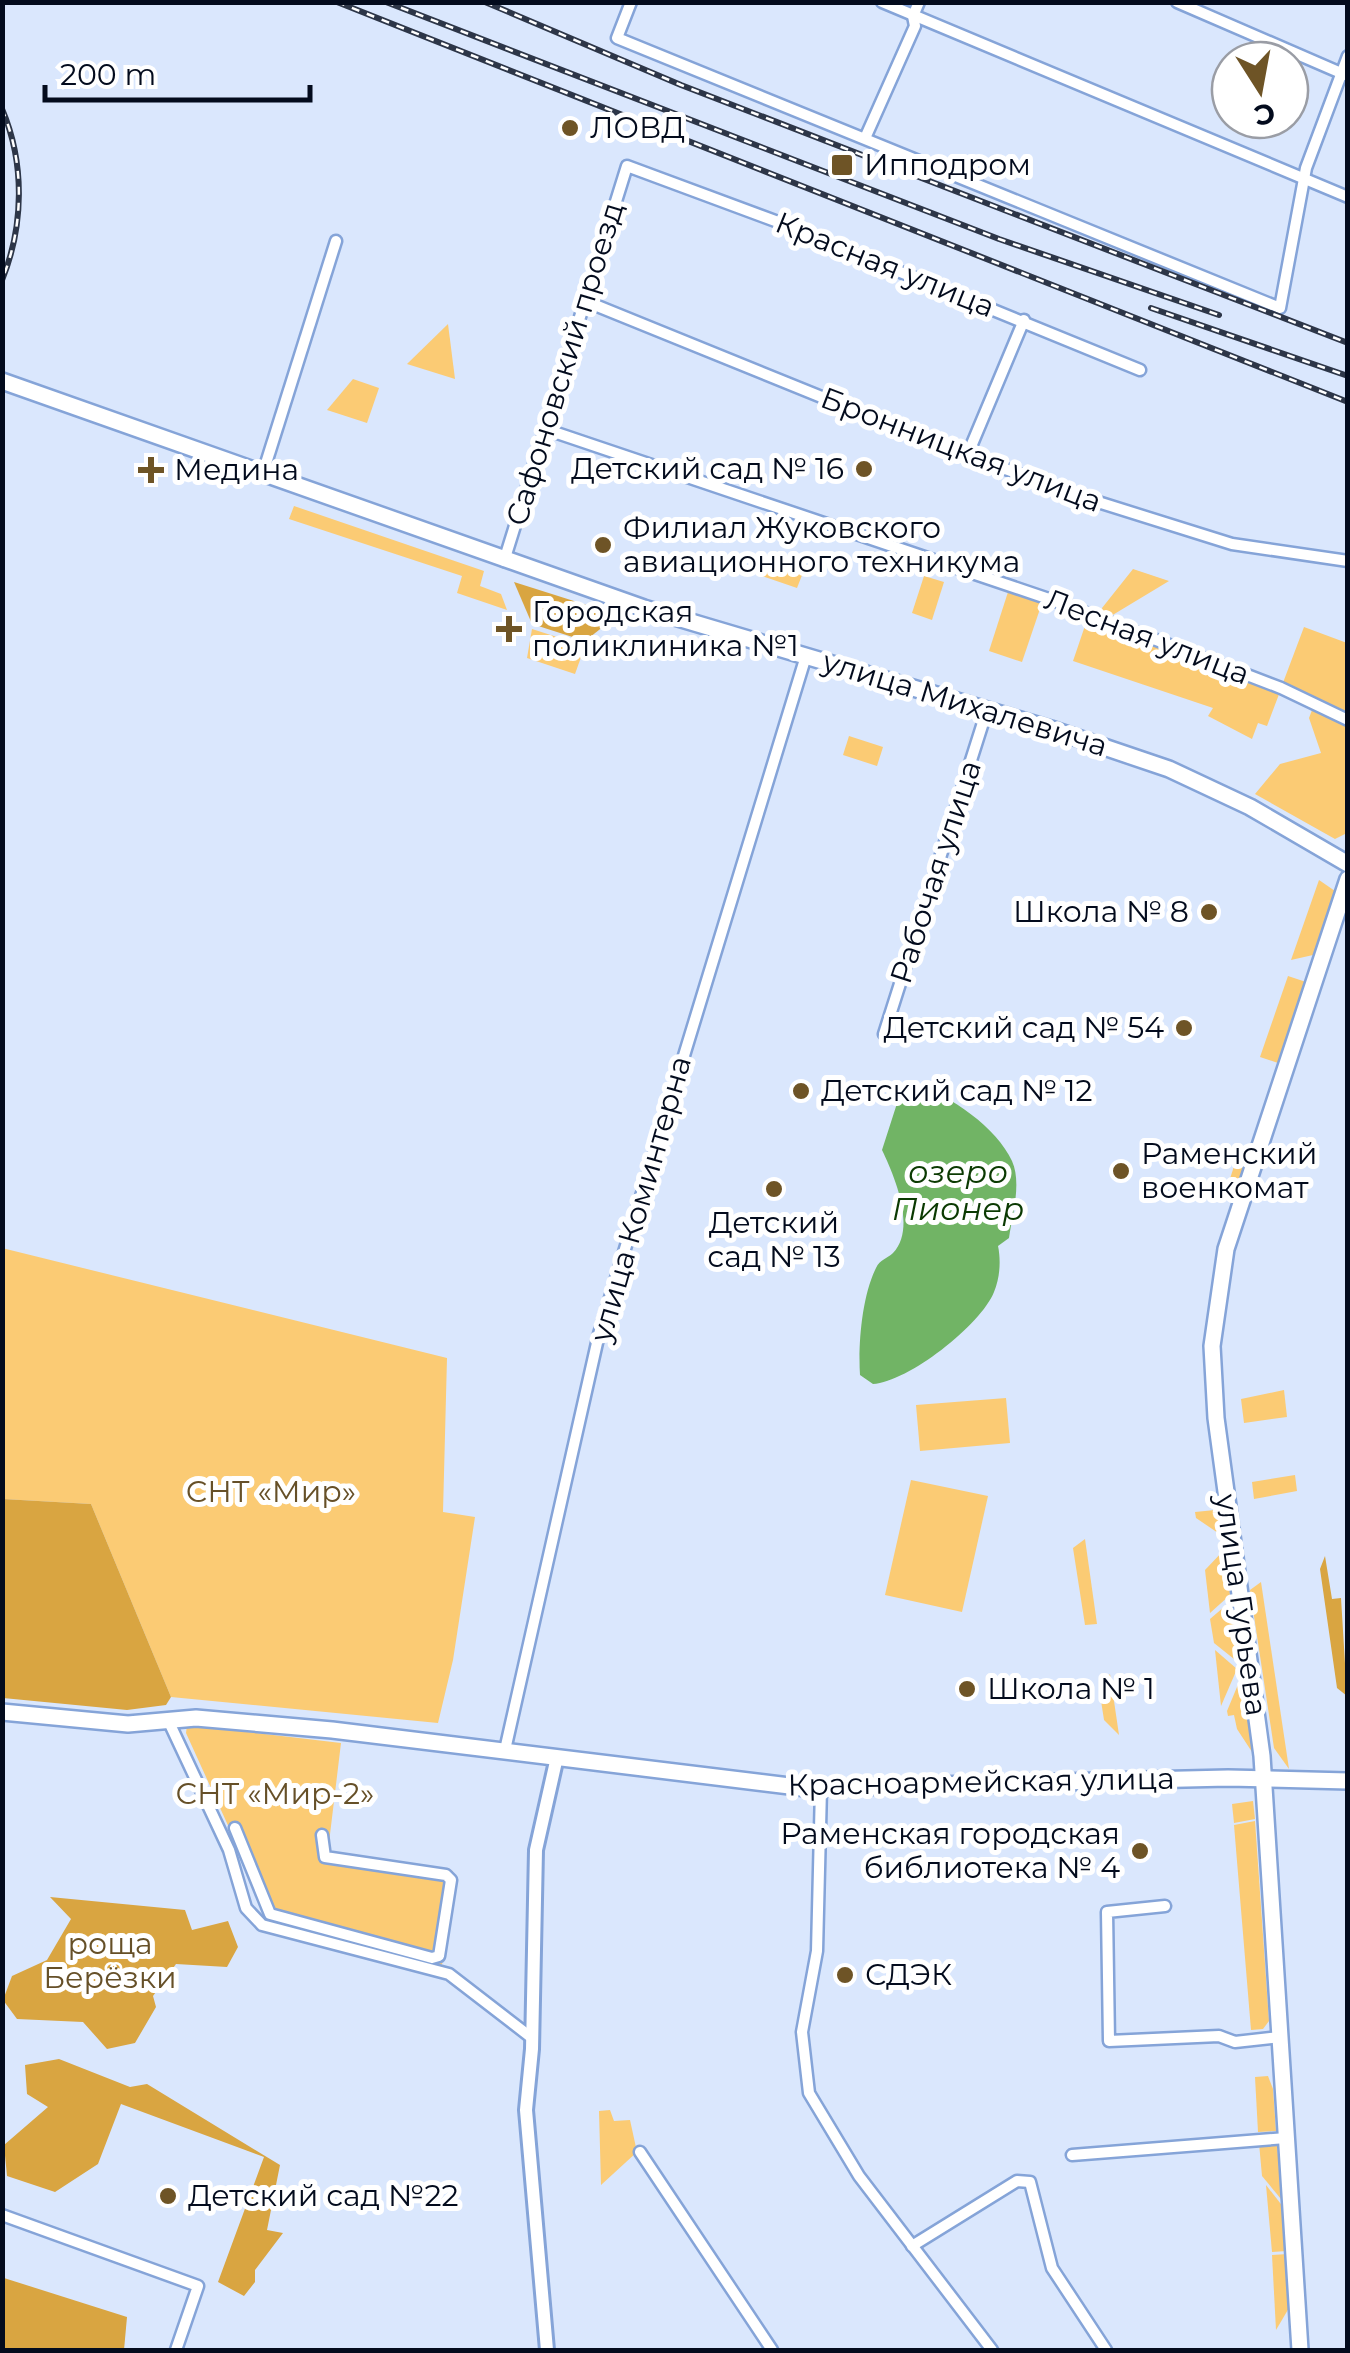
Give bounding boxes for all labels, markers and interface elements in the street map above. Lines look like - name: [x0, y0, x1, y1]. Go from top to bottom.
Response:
- scale bar: [45, 40, 310, 102]
- north arrow: [1210, 40, 1310, 140]
- text: 200 m: [60, 56, 156, 93]
- text: С: [1252, 96, 1278, 133]
- place label: ЛОВД: [590, 109, 685, 146]
- marker: ЛОВД: [559, 117, 581, 139]
- place label: Ипподром: [864, 146, 1031, 183]
- marker: Ипподром: [829, 152, 855, 178]
- street label: Сафоновский проезд: [498, 198, 631, 530]
- street label: Красная улица: [770, 204, 1000, 325]
- street label: Бронницкая улица: [816, 379, 1107, 520]
- place label: Детский сад № 16: [571, 450, 844, 487]
- place label: Медина: [174, 451, 299, 488]
- marker: Медина: [138, 457, 164, 483]
- marker: Детский сад № 16: [853, 458, 875, 480]
- place label: Филиал Жуковского авиационного техникума: [623, 509, 1020, 580]
- marker: Филиал Жуковского авиационного техникума: [592, 534, 614, 556]
- street label: Лесная улица: [1040, 580, 1255, 693]
- place label: Городская поликлиника №1: [532, 593, 799, 664]
- marker: Городская поликлиника №1: [496, 616, 522, 642]
- street label: улица Михалевича: [817, 642, 1112, 764]
- street label: Рабочая улица: [882, 756, 989, 988]
- place label: Школа № 8: [1013, 893, 1189, 930]
- marker: Школа № 8: [1198, 901, 1220, 923]
- place label: Детский сад № 54: [883, 1009, 1164, 1046]
- marker: Детский сад № 54: [1173, 1017, 1195, 1039]
- street label: улица Коминтерна: [582, 1052, 699, 1347]
- place label: Детский сад № 12: [821, 1072, 1093, 1109]
- marker: Детский сад № 12: [790, 1080, 812, 1102]
- place label: Раменский военкомат: [1141, 1135, 1317, 1206]
- water label: озеро Пионер: [892, 1152, 1024, 1228]
- marker: Раменский военкомат: [1110, 1160, 1132, 1182]
- marker: Детский сад № 13: [763, 1178, 785, 1200]
- place label: Детский сад № 13: [707, 1204, 841, 1275]
- park label: СНТ «Мир»: [186, 1473, 356, 1510]
- street label: улица Гурьева: [1207, 1491, 1275, 1718]
- place label: Школа № 1: [987, 1670, 1155, 1707]
- marker: Школа № 1: [956, 1678, 978, 1700]
- street label: Красноармейская улица: [787, 1760, 1175, 1803]
- park label: СНТ «Мир-2»: [176, 1775, 374, 1812]
- place label: Раменская городская библиотека № 4: [780, 1815, 1120, 1886]
- marker: Раменская городская библиотека № 4: [1129, 1840, 1151, 1862]
- park label: роща Берёзки: [43, 1925, 177, 1996]
- place label: СДЭК: [865, 1956, 952, 1993]
- marker: СДЭК: [834, 1964, 856, 1986]
- place label: Детский сад №22: [188, 2177, 459, 2214]
- marker: Детский сад №22: [157, 2185, 179, 2207]

